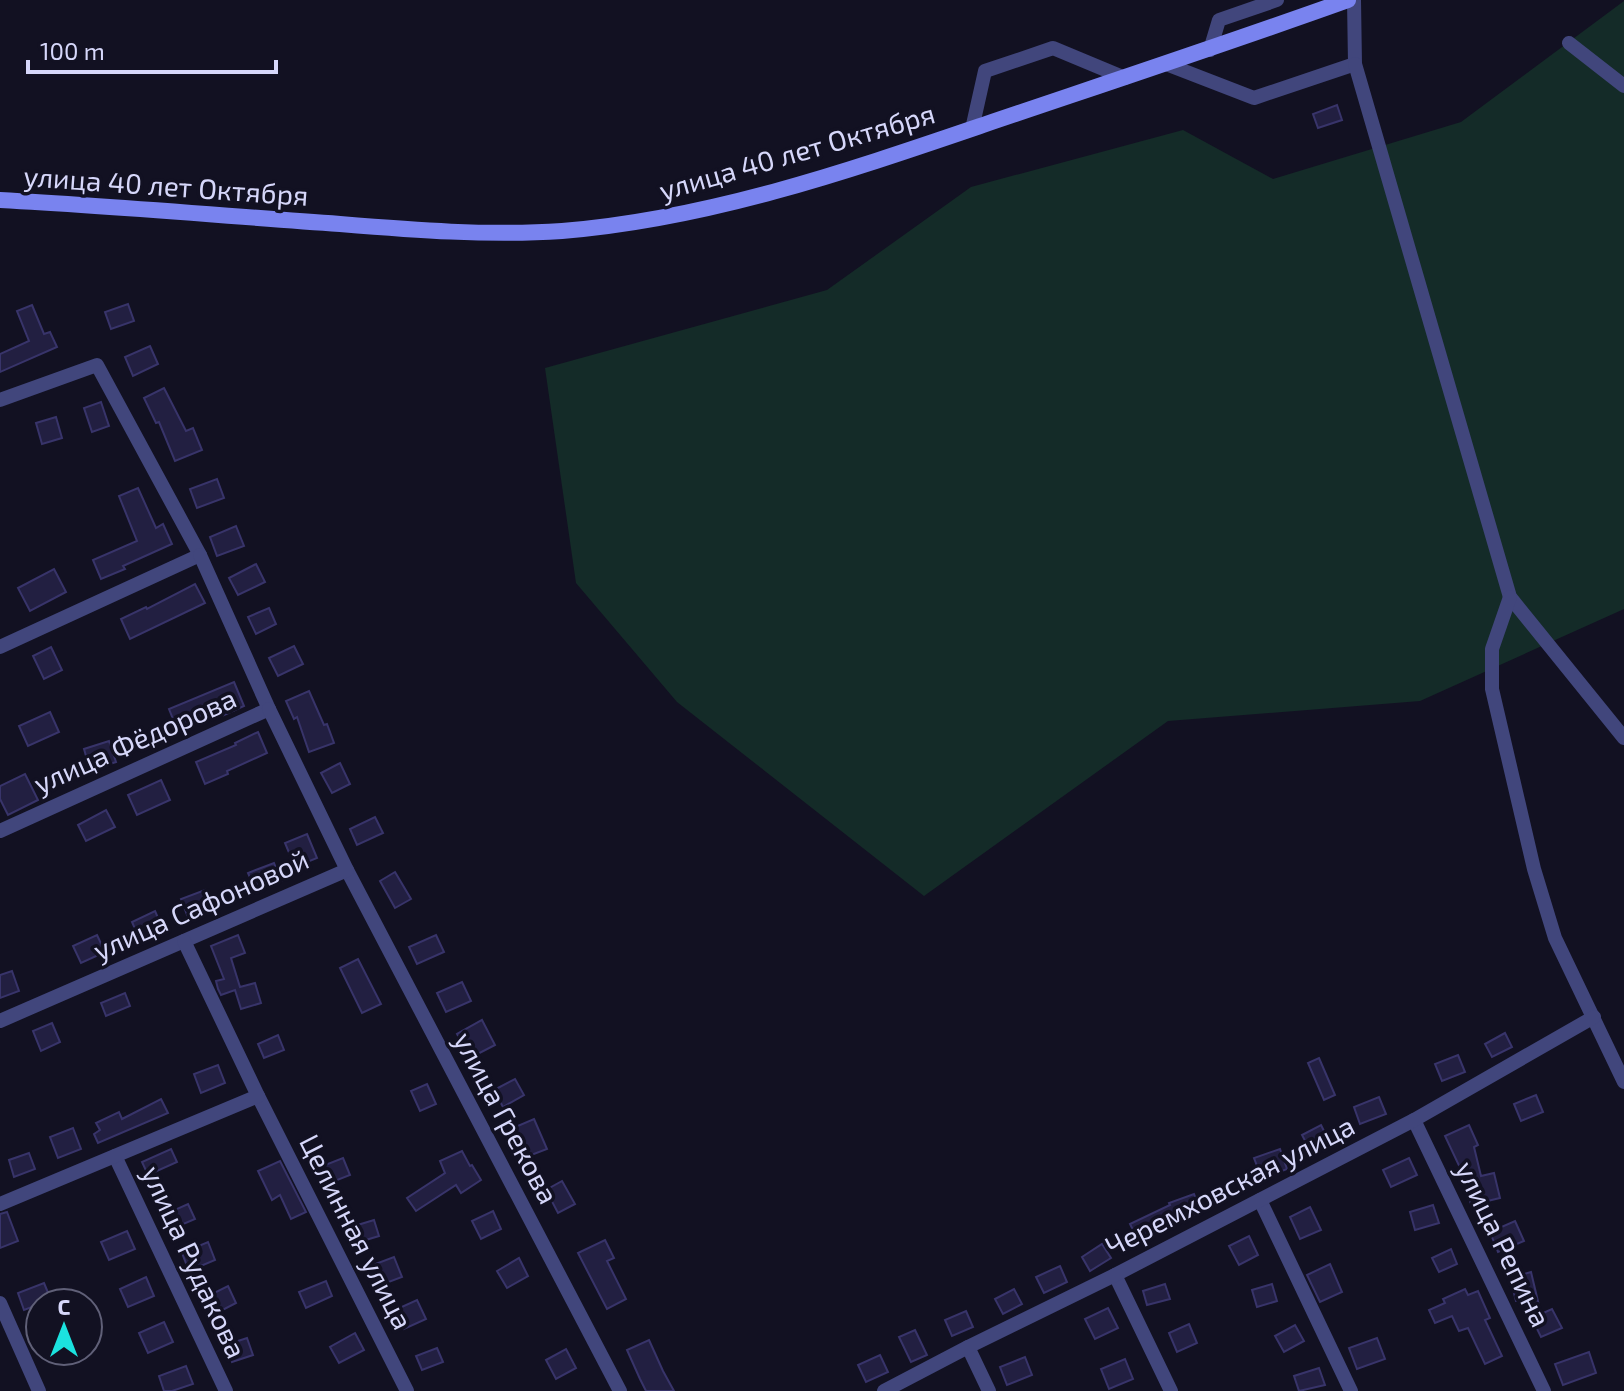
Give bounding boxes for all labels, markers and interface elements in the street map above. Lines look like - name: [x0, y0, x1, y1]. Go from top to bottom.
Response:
- scale bar: [28, 24, 276, 74]
- text: 100 m: [40, 36, 105, 65]
- street label: улица 40 лет Октября: [655, 95, 939, 207]
- street label: улица 40 лет Октября: [23, 158, 310, 212]
- street label: улица Фёдорова: [28, 680, 241, 800]
- street label: улица Сафоновой: [88, 841, 314, 967]
- street label: улица Грекова: [447, 1026, 566, 1209]
- street label: Черемховская улица: [1099, 1108, 1360, 1263]
- street label: Целинная улица: [293, 1128, 421, 1335]
- street label: улица Репина: [1449, 1155, 1559, 1332]
- street label: улица Рудакова: [135, 1160, 254, 1363]
- north arrow: [24, 1287, 104, 1367]
- text: С: [58, 1293, 71, 1319]

